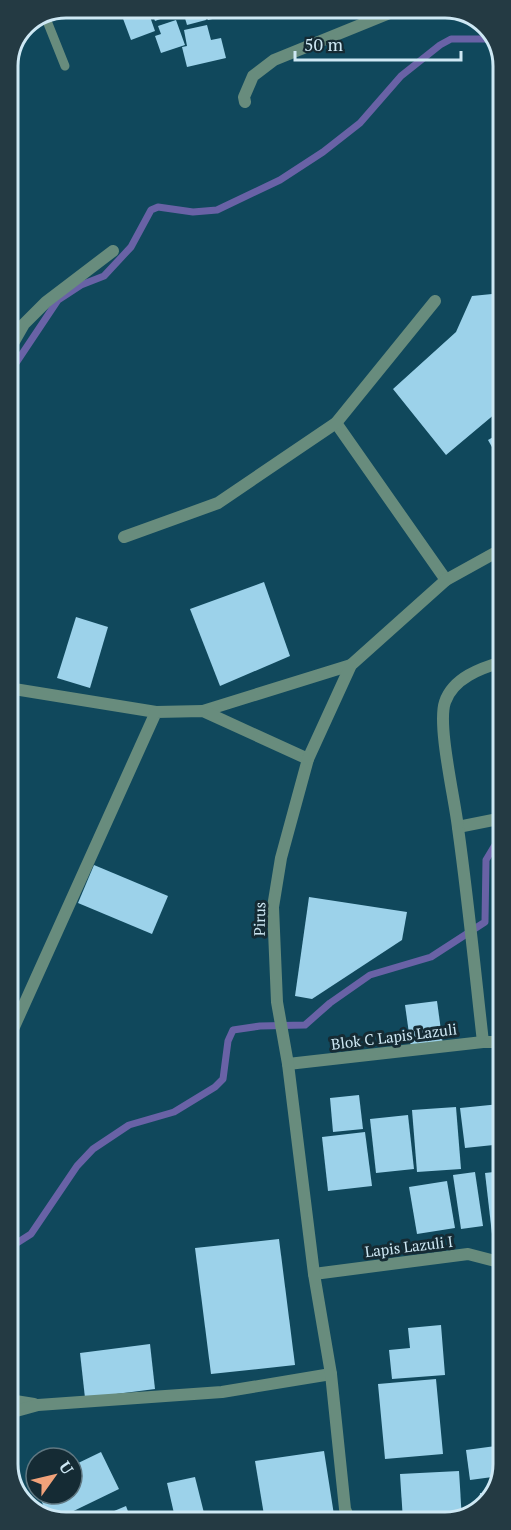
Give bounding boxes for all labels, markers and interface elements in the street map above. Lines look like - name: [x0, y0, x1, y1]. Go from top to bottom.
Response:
- scale bar: [295, 24, 462, 62]
- text: 50 m: [304, 32, 344, 56]
- street label: Pirus: [249, 902, 269, 936]
- street label: Blok C Lapis Lazuli: [330, 1018, 458, 1054]
- street label: Lapis Lazuli I: [364, 1231, 454, 1261]
- north arrow: [24, 1446, 84, 1506]
- text: U: [54, 1457, 79, 1479]

